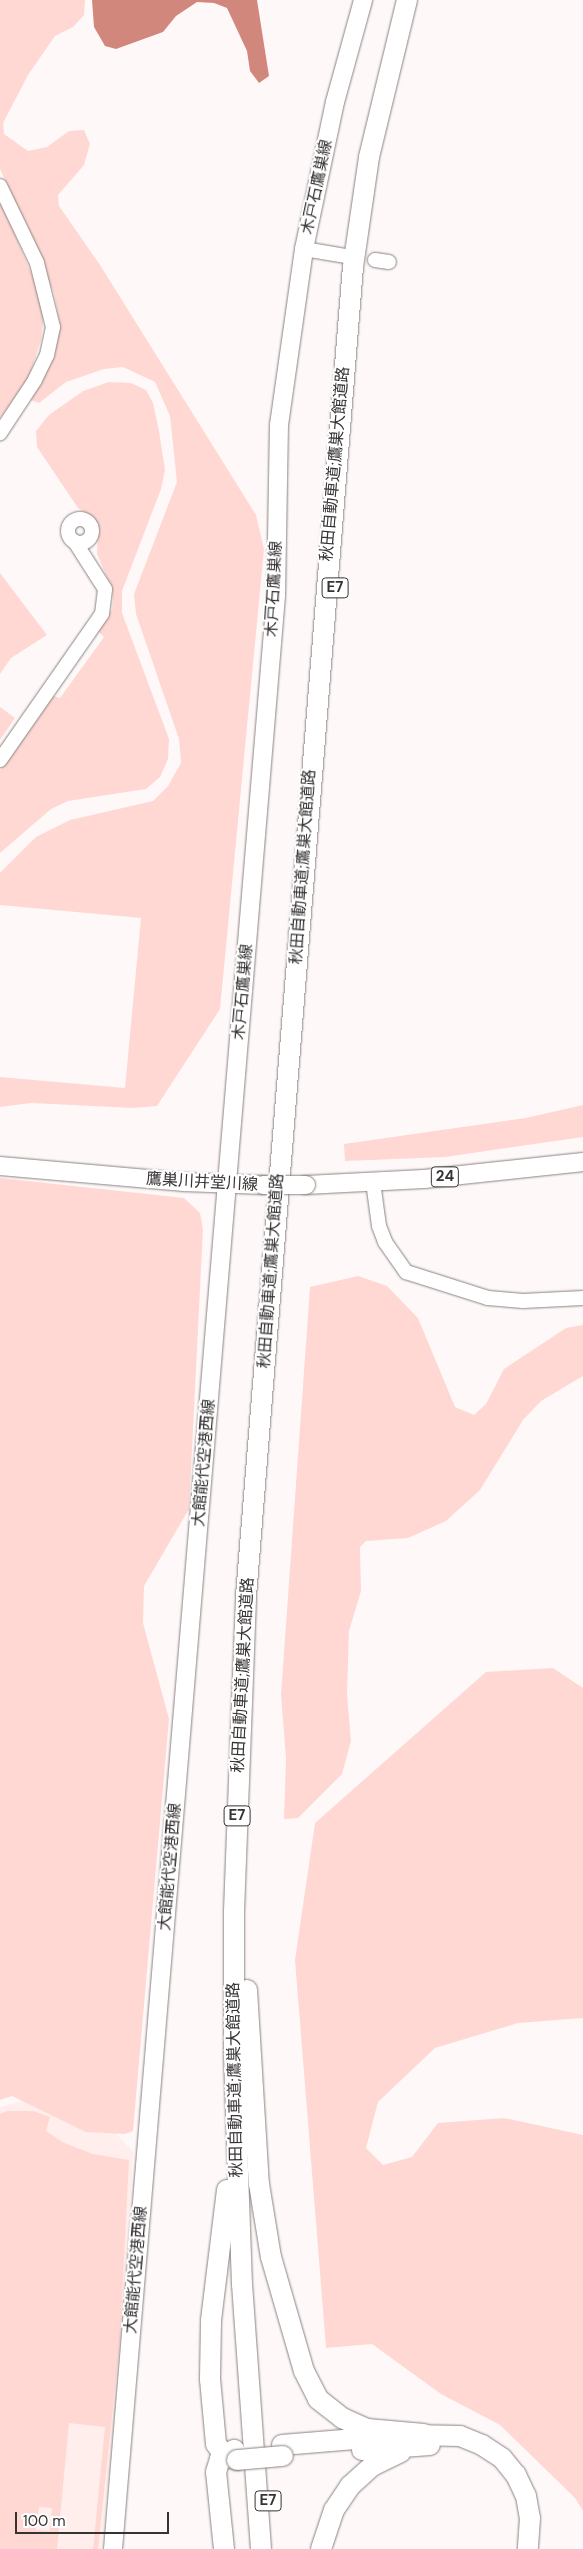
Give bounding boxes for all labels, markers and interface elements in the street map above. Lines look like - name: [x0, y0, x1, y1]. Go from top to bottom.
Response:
- street label: 木戸石鷹巣線: [298, 138, 336, 236]
- street label: 秋田自動車道;鷹巣大館道路: [317, 366, 353, 562]
- street label: 木戸石鷹巣線: [262, 541, 286, 637]
- road number: E7: [321, 576, 349, 600]
- street label: 秋田自動車道;鷹巣大館道路: [287, 769, 319, 965]
- street label: 木戸石鷹巣線: [229, 943, 257, 1041]
- road number: 24: [430, 1164, 460, 1190]
- street label: 鷹巣川井堂川線: [146, 1169, 258, 1195]
- street label: 秋田自動車道;鷹巣大館道路: [255, 1173, 287, 1369]
- street label: 大館能代空港西線: [189, 1398, 219, 1528]
- street label: 秋田自動車道;鷹巣大館道路: [228, 1577, 258, 1773]
- street label: 大館能代空港西線: [155, 1802, 185, 1932]
- road number: E7: [223, 1804, 251, 1828]
- street label: 秋田自動車道;鷹巣大館道路: [224, 1982, 246, 2178]
- street label: 大館能代空港西線: [121, 2205, 151, 2335]
- road number: E7: [254, 2488, 282, 2514]
- scale bar: [18, 2502, 171, 2534]
- text: 100 m: [23, 2511, 66, 2531]

